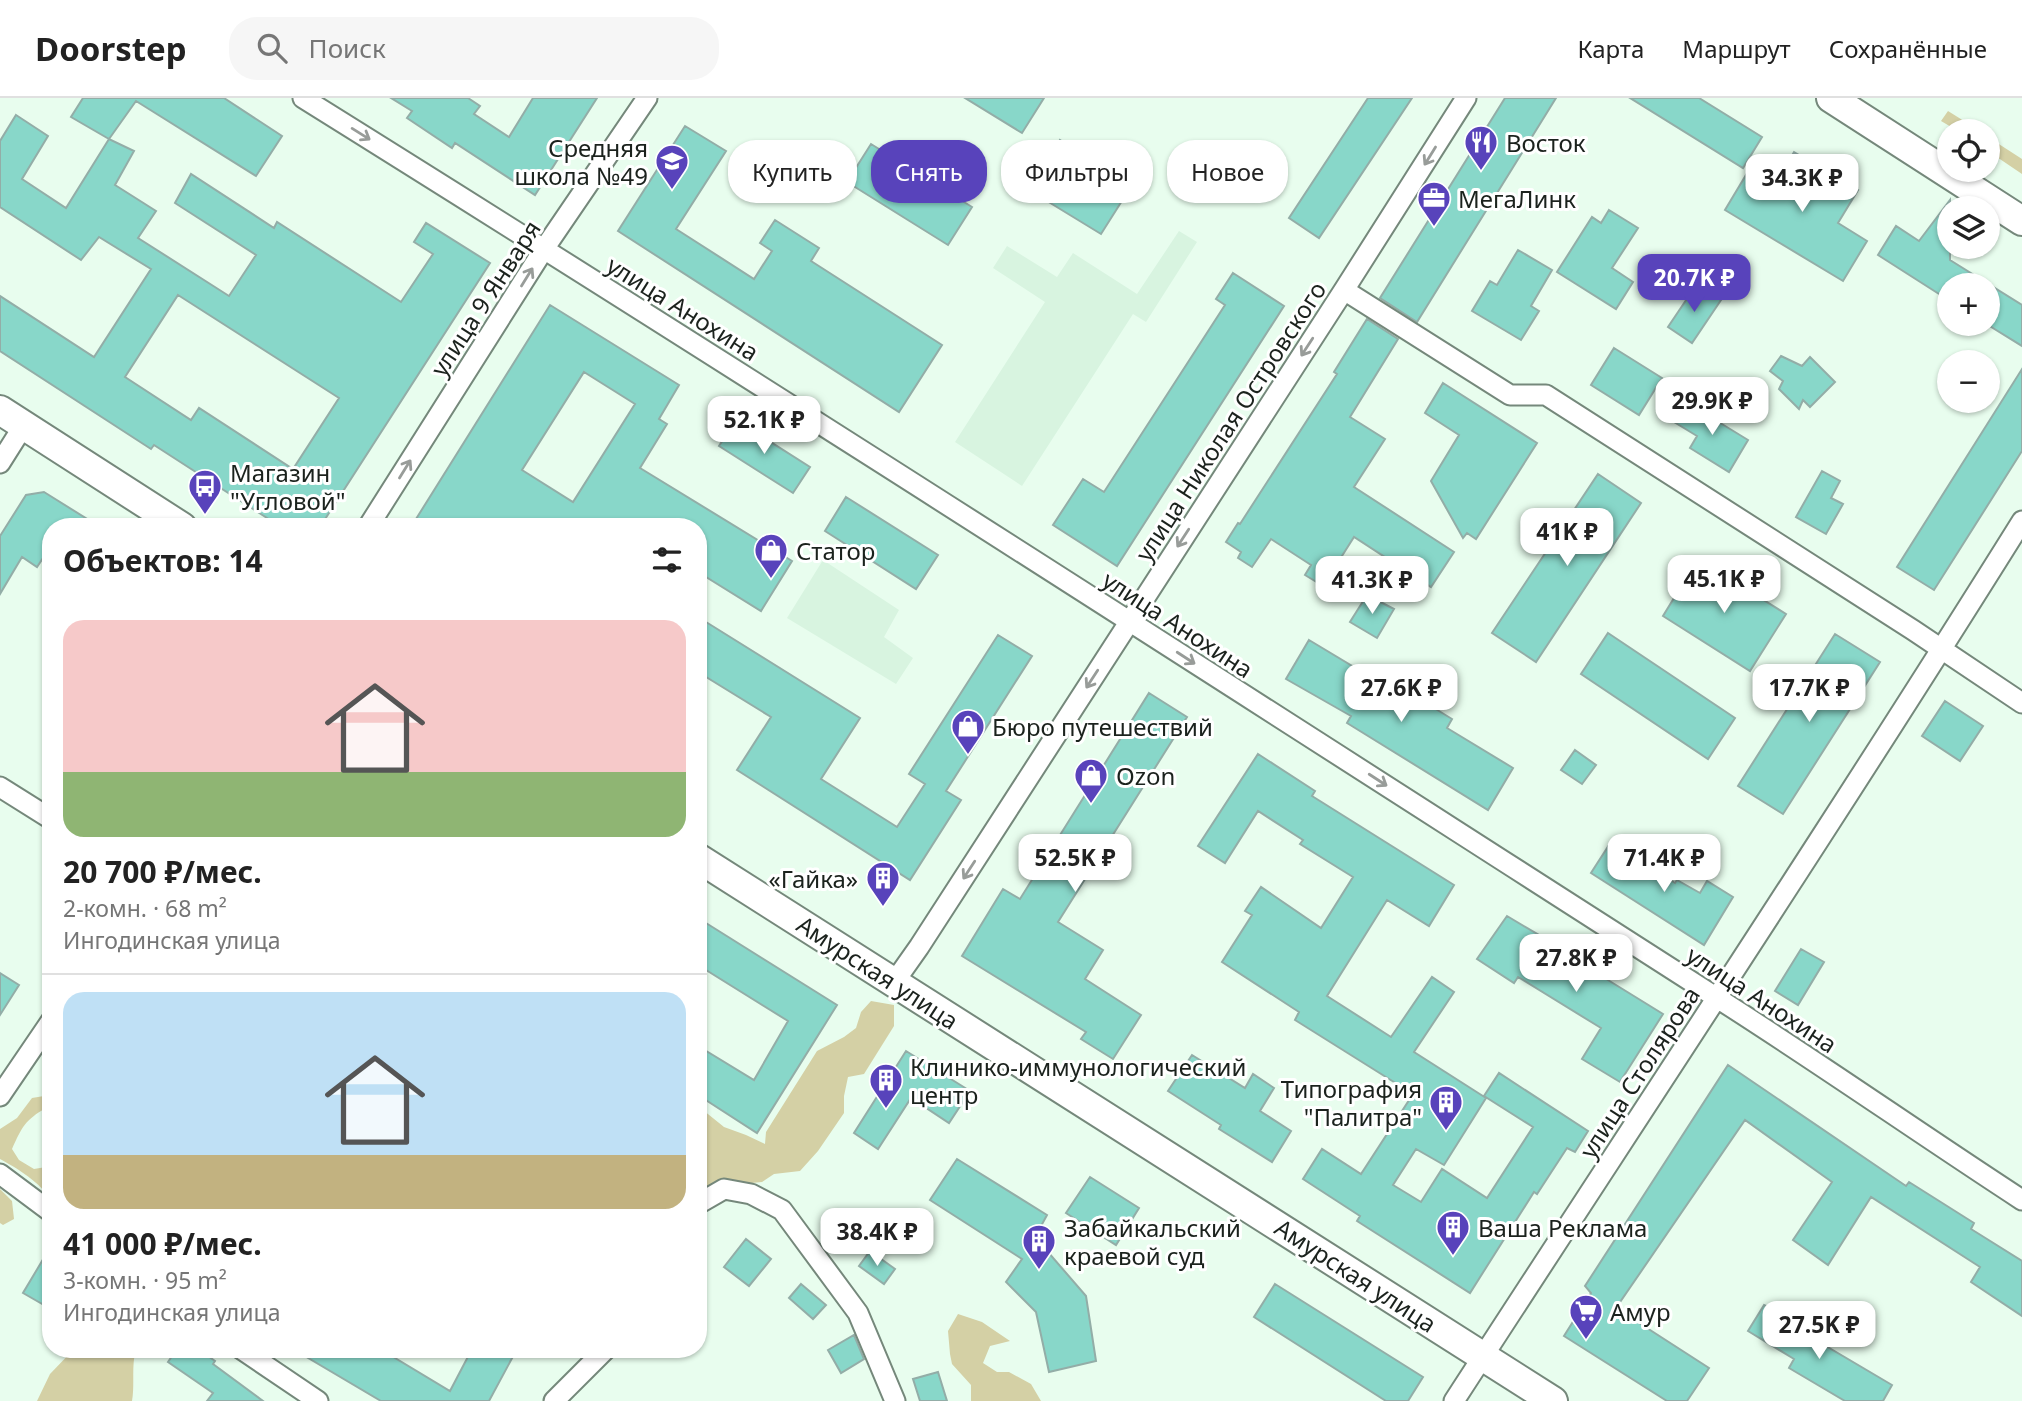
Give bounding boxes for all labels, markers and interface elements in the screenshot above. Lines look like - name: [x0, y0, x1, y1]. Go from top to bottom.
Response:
- search box: [229, 17, 719, 80]
- text: Doorstep: [35, 26, 187, 71]
- icon: search: [253, 29, 291, 67]
- text: Поиск: [309, 30, 386, 66]
- text: Карта: [1577, 32, 1644, 65]
- text: Маршрут: [1682, 32, 1791, 65]
- text: Сохранённые: [1829, 32, 1987, 65]
- map controls: [1937, 119, 2000, 413]
- button: locate: [1937, 119, 2000, 182]
- restaurant icon: Восток: [1462, 123, 1500, 172]
- place label: Восток: [1506, 126, 1586, 159]
- one-way arrow: [350, 128, 370, 142]
- place label: Средняя школа №49: [514, 131, 648, 192]
- chip: Купить: [728, 140, 857, 203]
- chip: Снять: [871, 140, 987, 203]
- chip: Фильтры: [1001, 140, 1153, 203]
- chip: Новое: [1167, 140, 1288, 203]
- school or university icon: Средняя школа №49: [653, 142, 691, 191]
- one-way arrow: [1422, 145, 1436, 165]
- pin: 34.3K ₽: [1737, 155, 1867, 214]
- text: 34.3K ₽: [1762, 161, 1842, 193]
- office icon: МегаЛинк: [1415, 179, 1453, 228]
- place label: МегаЛинк: [1458, 182, 1576, 215]
- button: layers: [1937, 196, 2000, 259]
- street label: улица 9 Января: [422, 214, 548, 382]
- street label: улица Анохина: [601, 248, 765, 368]
- pin: 20.7K ₽: [1629, 254, 1759, 314]
- text: 20.7K ₽: [1654, 261, 1734, 293]
- one-way arrow: [519, 268, 534, 287]
- button: +: [1937, 273, 2000, 336]
- street label: улица Николая Островского: [1127, 275, 1333, 567]
- one-way arrow: [1300, 337, 1314, 356]
- button: −: [1937, 350, 2000, 413]
- pin: 29.9K ₽: [1647, 378, 1777, 437]
- text: 29.9K ₽: [1672, 384, 1752, 416]
- pin: 52.1K ₽: [699, 396, 829, 456]
- text: 52.1K ₽: [724, 403, 804, 435]
- place label: Магазин "Угловой": [230, 456, 345, 517]
- one-way arrow: [397, 460, 412, 479]
- bus stop icon: Магазин "Угловой": [186, 467, 224, 516]
- pin: 41K ₽: [1518, 508, 1616, 568]
- text: 41K ₽: [1536, 515, 1598, 547]
- one-way arrow: [1176, 528, 1190, 547]
- shop icon: Статор: [752, 531, 790, 580]
- place label: Статор: [796, 534, 875, 567]
- text: Объектов: 14: [63, 540, 263, 581]
- icon: filters: [648, 541, 686, 579]
- pin: 41.3K ₽: [1307, 556, 1437, 616]
- pin: 45.1K ₽: [1659, 556, 1789, 615]
- text: 45.1K ₽: [1684, 562, 1764, 594]
- street label: улица Анохина: [1096, 563, 1260, 685]
- text: 41.3K ₽: [1332, 563, 1412, 595]
- one-way arrow: [1176, 651, 1195, 666]
- pin: 27.6K ₽: [1336, 664, 1466, 724]
- pin: 17.7K ₽: [1744, 664, 1874, 724]
- icon: home: [312, 665, 438, 791]
- one-way arrow: [1084, 668, 1098, 688]
- text: 27.6K ₽: [1361, 671, 1441, 703]
- text: 17.7K ₽: [1769, 671, 1849, 703]
- shop icon: Бюро путешествий: [949, 707, 987, 756]
- place label: Бюро путешествий: [992, 710, 1213, 743]
- shop icon: Ozon: [1072, 756, 1110, 805]
- place label: Ozon: [1116, 759, 1175, 792]
- one-way arrow: [1368, 773, 1388, 787]
- pin: 52.5K ₽: [1010, 834, 1140, 894]
- pin: 71.4K ₽: [1599, 834, 1729, 894]
- text: 52.5K ₽: [1035, 841, 1115, 873]
- text: 71.4K ₽: [1624, 841, 1704, 873]
- text: 20 700 ₽/мес.: [63, 851, 262, 892]
- building icon: «Гайка»: [864, 859, 902, 908]
- one-way arrow: [961, 860, 976, 879]
- place label: «Гайка»: [768, 862, 858, 895]
- text: 2-комн. · 68 m²: [63, 892, 227, 924]
- street label: Амурская улица: [791, 907, 965, 1037]
- text: Ингодинская улица: [63, 924, 281, 956]
- pin: 27.8K ₽: [1511, 934, 1641, 994]
- street label: улица Анохина: [1680, 938, 1844, 1060]
- text: 27.8K ₽: [1536, 941, 1616, 973]
- street label: улица Столярова: [1571, 980, 1707, 1164]
- icon: home: [312, 1037, 438, 1163]
- place label: Клинико-иммунологический центр: [910, 1050, 1246, 1111]
- building icon: Клинико-иммунологический центр: [867, 1061, 905, 1110]
- place label: Типография "Палитра": [1281, 1072, 1422, 1133]
- building icon: Типография "Палитра": [1427, 1083, 1465, 1132]
- pin: 38.4K ₽: [812, 1208, 942, 1268]
- building icon: Ваша Реклама: [1434, 1208, 1472, 1257]
- street label: Амурская улица: [1269, 1210, 1443, 1340]
- place label: Забайкальский краевой суд: [1064, 1211, 1241, 1272]
- place label: Ваша Реклама: [1478, 1211, 1647, 1244]
- text: 38.4K ₽: [837, 1215, 917, 1247]
- building icon: Забайкальский краевой суд: [1020, 1222, 1058, 1271]
- text: 41 000 ₽/мес.: [63, 1223, 262, 1264]
- text: 3-комн. · 95 m²: [63, 1264, 227, 1296]
- supermarket icon: Амур: [1567, 1292, 1605, 1341]
- place label: Амур: [1610, 1295, 1671, 1328]
- text: Ингодинская улица: [63, 1296, 281, 1328]
- pin: 27.5K ₽: [1754, 1302, 1884, 1361]
- text: 27.5K ₽: [1779, 1308, 1859, 1340]

